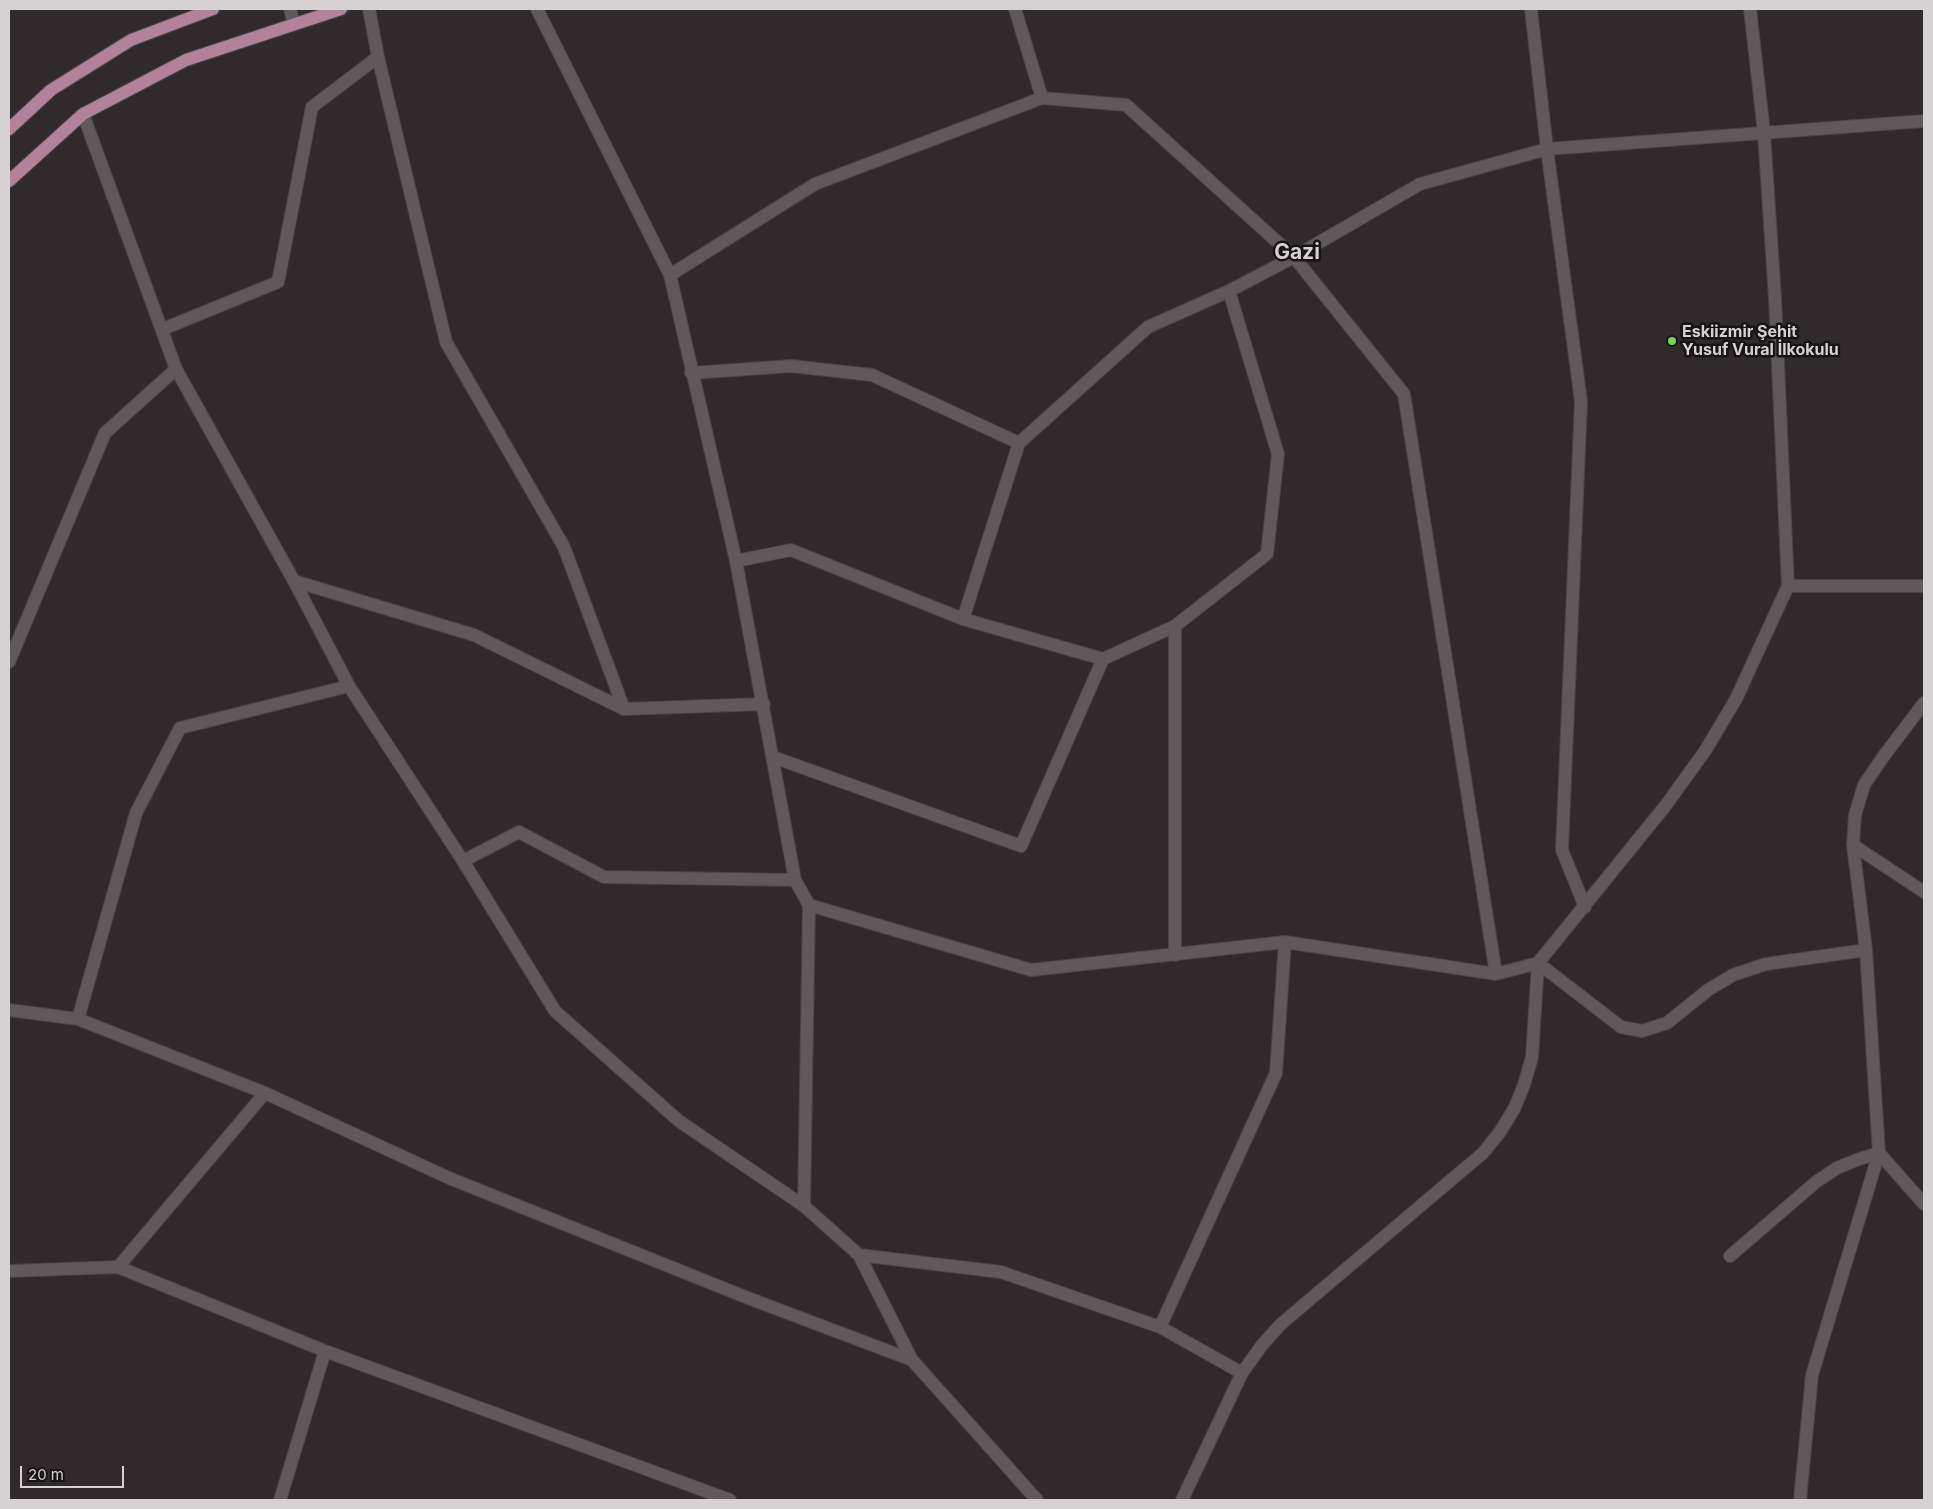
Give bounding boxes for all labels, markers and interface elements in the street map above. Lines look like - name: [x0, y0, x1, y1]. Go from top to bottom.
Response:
- district label: Gazi: [1274, 240, 1320, 266]
- place label: Eskiizmir Şehit Yusuf Vural İlkokulu: [1682, 322, 1839, 360]
- marker: Eskiizmir Şehit Yusuf Vural İlkokulu: [1666, 335, 1678, 347]
- scale bar: [22, 1456, 126, 1488]
- text: 20 m: [28, 1465, 64, 1484]

